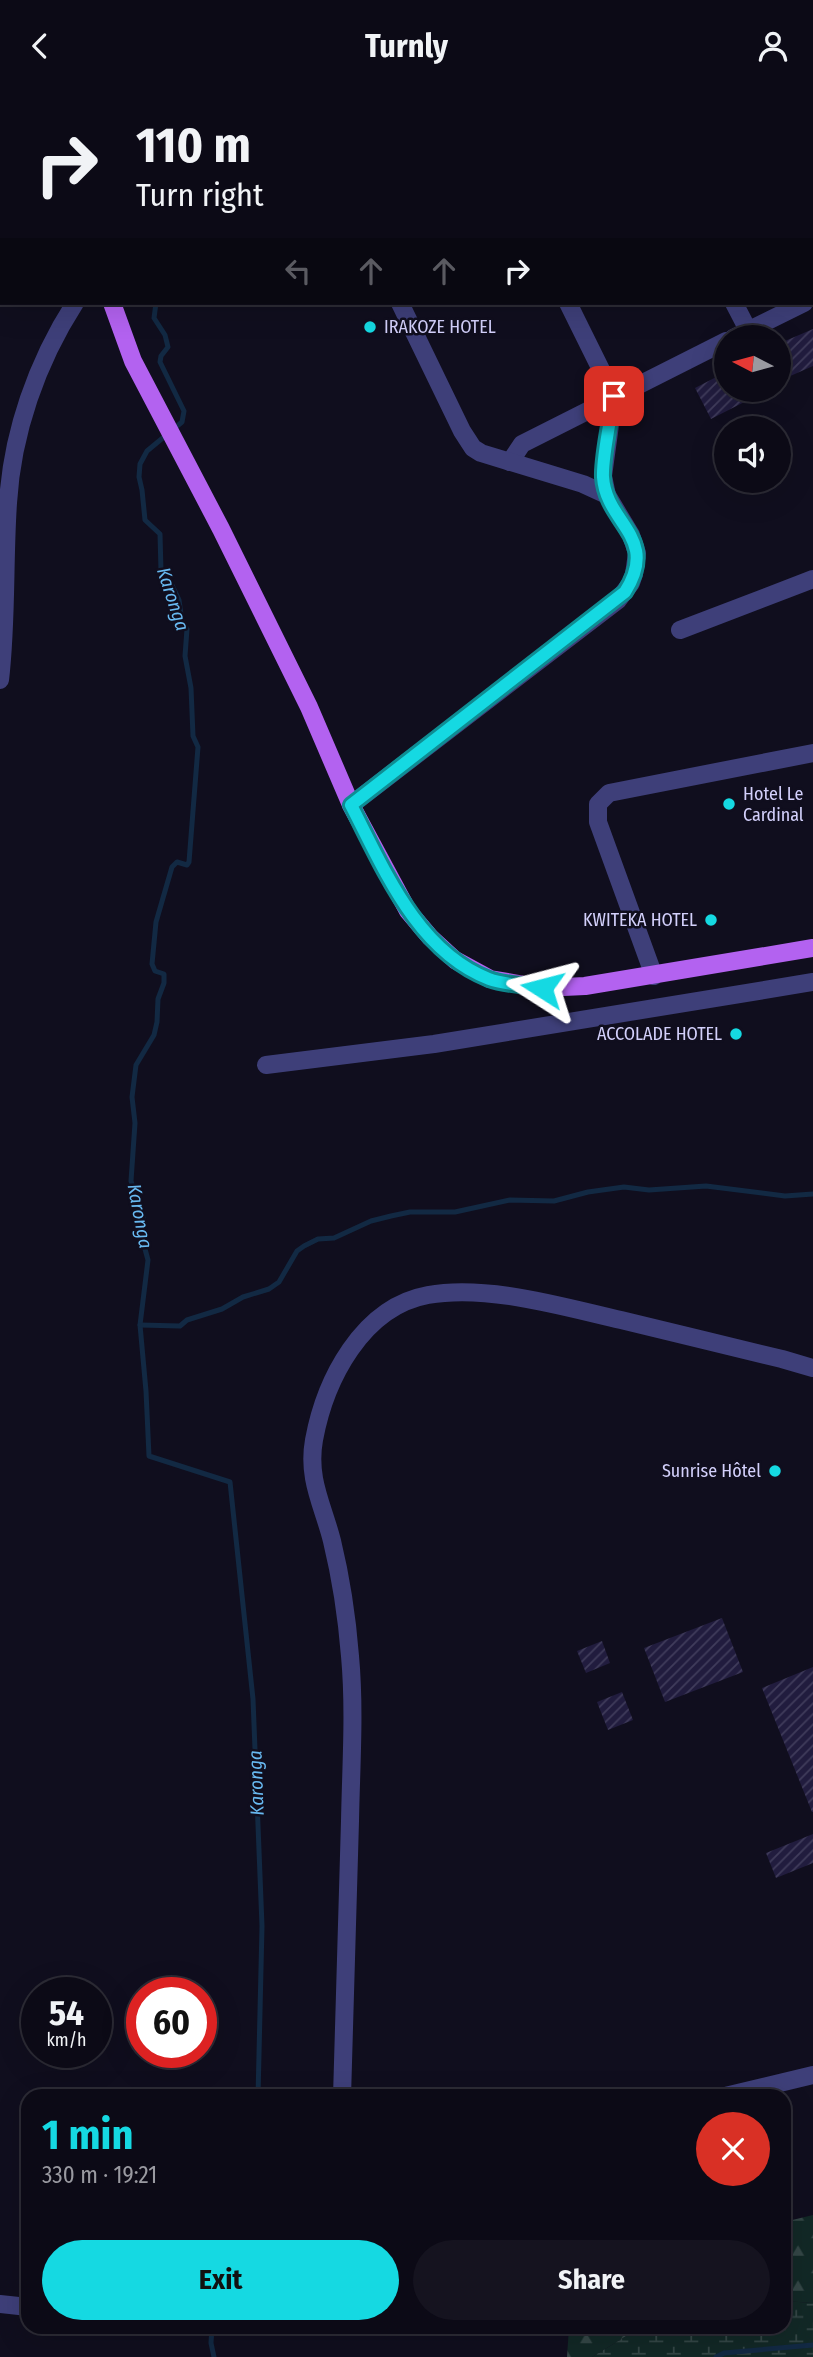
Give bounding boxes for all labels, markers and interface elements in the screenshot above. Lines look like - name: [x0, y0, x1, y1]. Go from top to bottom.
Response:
- icon: back: [21, 27, 59, 65]
- text: Turnly: [365, 27, 448, 65]
- icon: person: [754, 27, 792, 65]
- text: 110 m: [136, 116, 251, 175]
- icon: right: [21, 119, 112, 210]
- text: Turn right: [136, 176, 263, 214]
- icon: left: [279, 252, 317, 290]
- icon: ahead: [352, 252, 390, 290]
- icon: ahead: [425, 252, 463, 290]
- icon: right: [498, 252, 536, 290]
- place label: IRAKOZE HOTEL: [384, 316, 496, 338]
- marker: IRAKOZE HOTEL: [362, 319, 378, 335]
- north arrow: [714, 325, 791, 403]
- map controls: [714, 325, 791, 493]
- pin: [584, 366, 644, 426]
- icon: arrive: [595, 377, 633, 415]
- button: sound: [714, 416, 791, 493]
- water label: Karonga: [152, 564, 194, 634]
- place label: Hotel Le Cardinal: [743, 783, 804, 826]
- marker: Hotel Le Cardinal: [721, 796, 737, 812]
- place label: KWITEKA HOTEL: [583, 909, 697, 931]
- marker: KWITEKA HOTEL: [703, 912, 719, 928]
- position arrow: [505, 951, 579, 1025]
- place label: ACCOLADE HOTEL: [597, 1023, 722, 1045]
- marker: ACCOLADE HOTEL: [728, 1026, 744, 1042]
- water label: Karonga: [122, 1182, 158, 1250]
- place label: Sunrise Hôtel: [662, 1460, 761, 1482]
- marker: Sunrise Hôtel: [767, 1463, 783, 1479]
- water label: Karonga: [243, 1750, 269, 1816]
- speed limit sign: 60: [126, 1977, 217, 2068]
- text: 54: [49, 1992, 84, 2034]
- text: km/h: [46, 2029, 87, 2051]
- text: 1 min: [42, 2110, 133, 2160]
- button: close: [696, 2112, 770, 2186]
- text: 330 m · 19:21: [42, 2161, 157, 2189]
- button: Exit: [42, 2240, 399, 2320]
- button: Share: [413, 2240, 770, 2320]

